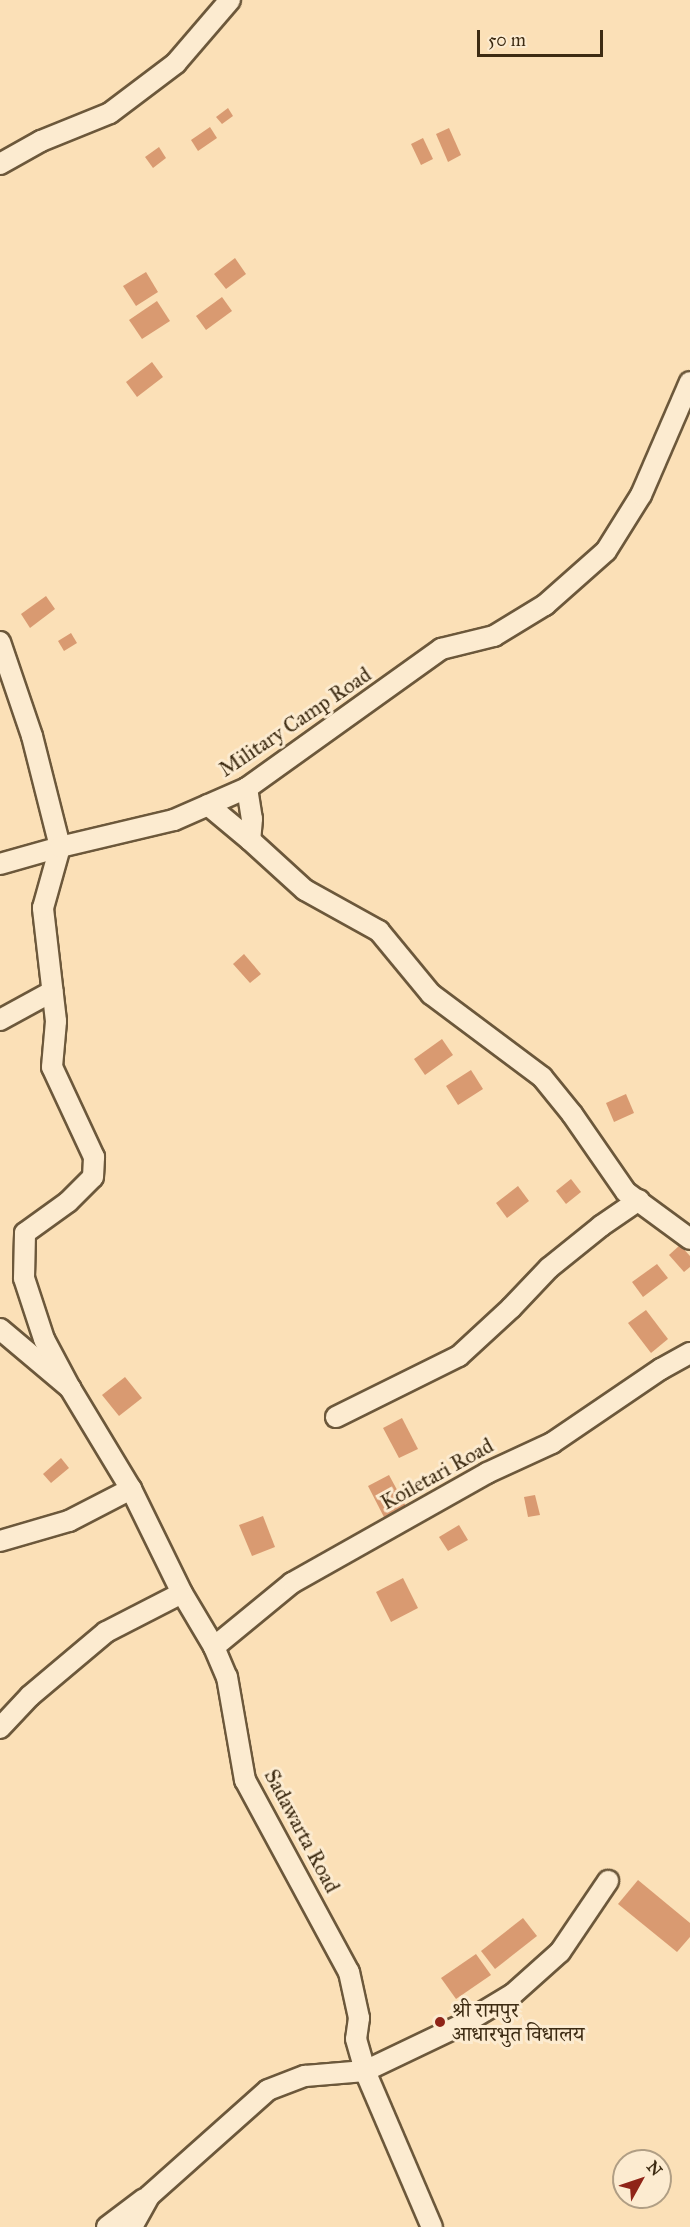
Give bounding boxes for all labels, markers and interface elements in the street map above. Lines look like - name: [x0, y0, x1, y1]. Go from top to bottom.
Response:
- scale bar: [480, 18, 606, 56]
- text: 50 m: [488, 29, 526, 51]
- street label: Military Camp Road: [214, 662, 376, 782]
- street label: Koiletari Road: [376, 1433, 498, 1515]
- street label: Sadawarta Road: [259, 1765, 345, 1897]
- place label: श्री रामपुर आधारभुत विधालय: [452, 1997, 584, 2047]
- marker: श्री रामपुर आधारभुत विधालय: [433, 2015, 447, 2029]
- north arrow: [612, 2149, 672, 2209]
- text: N: [643, 2157, 666, 2180]

